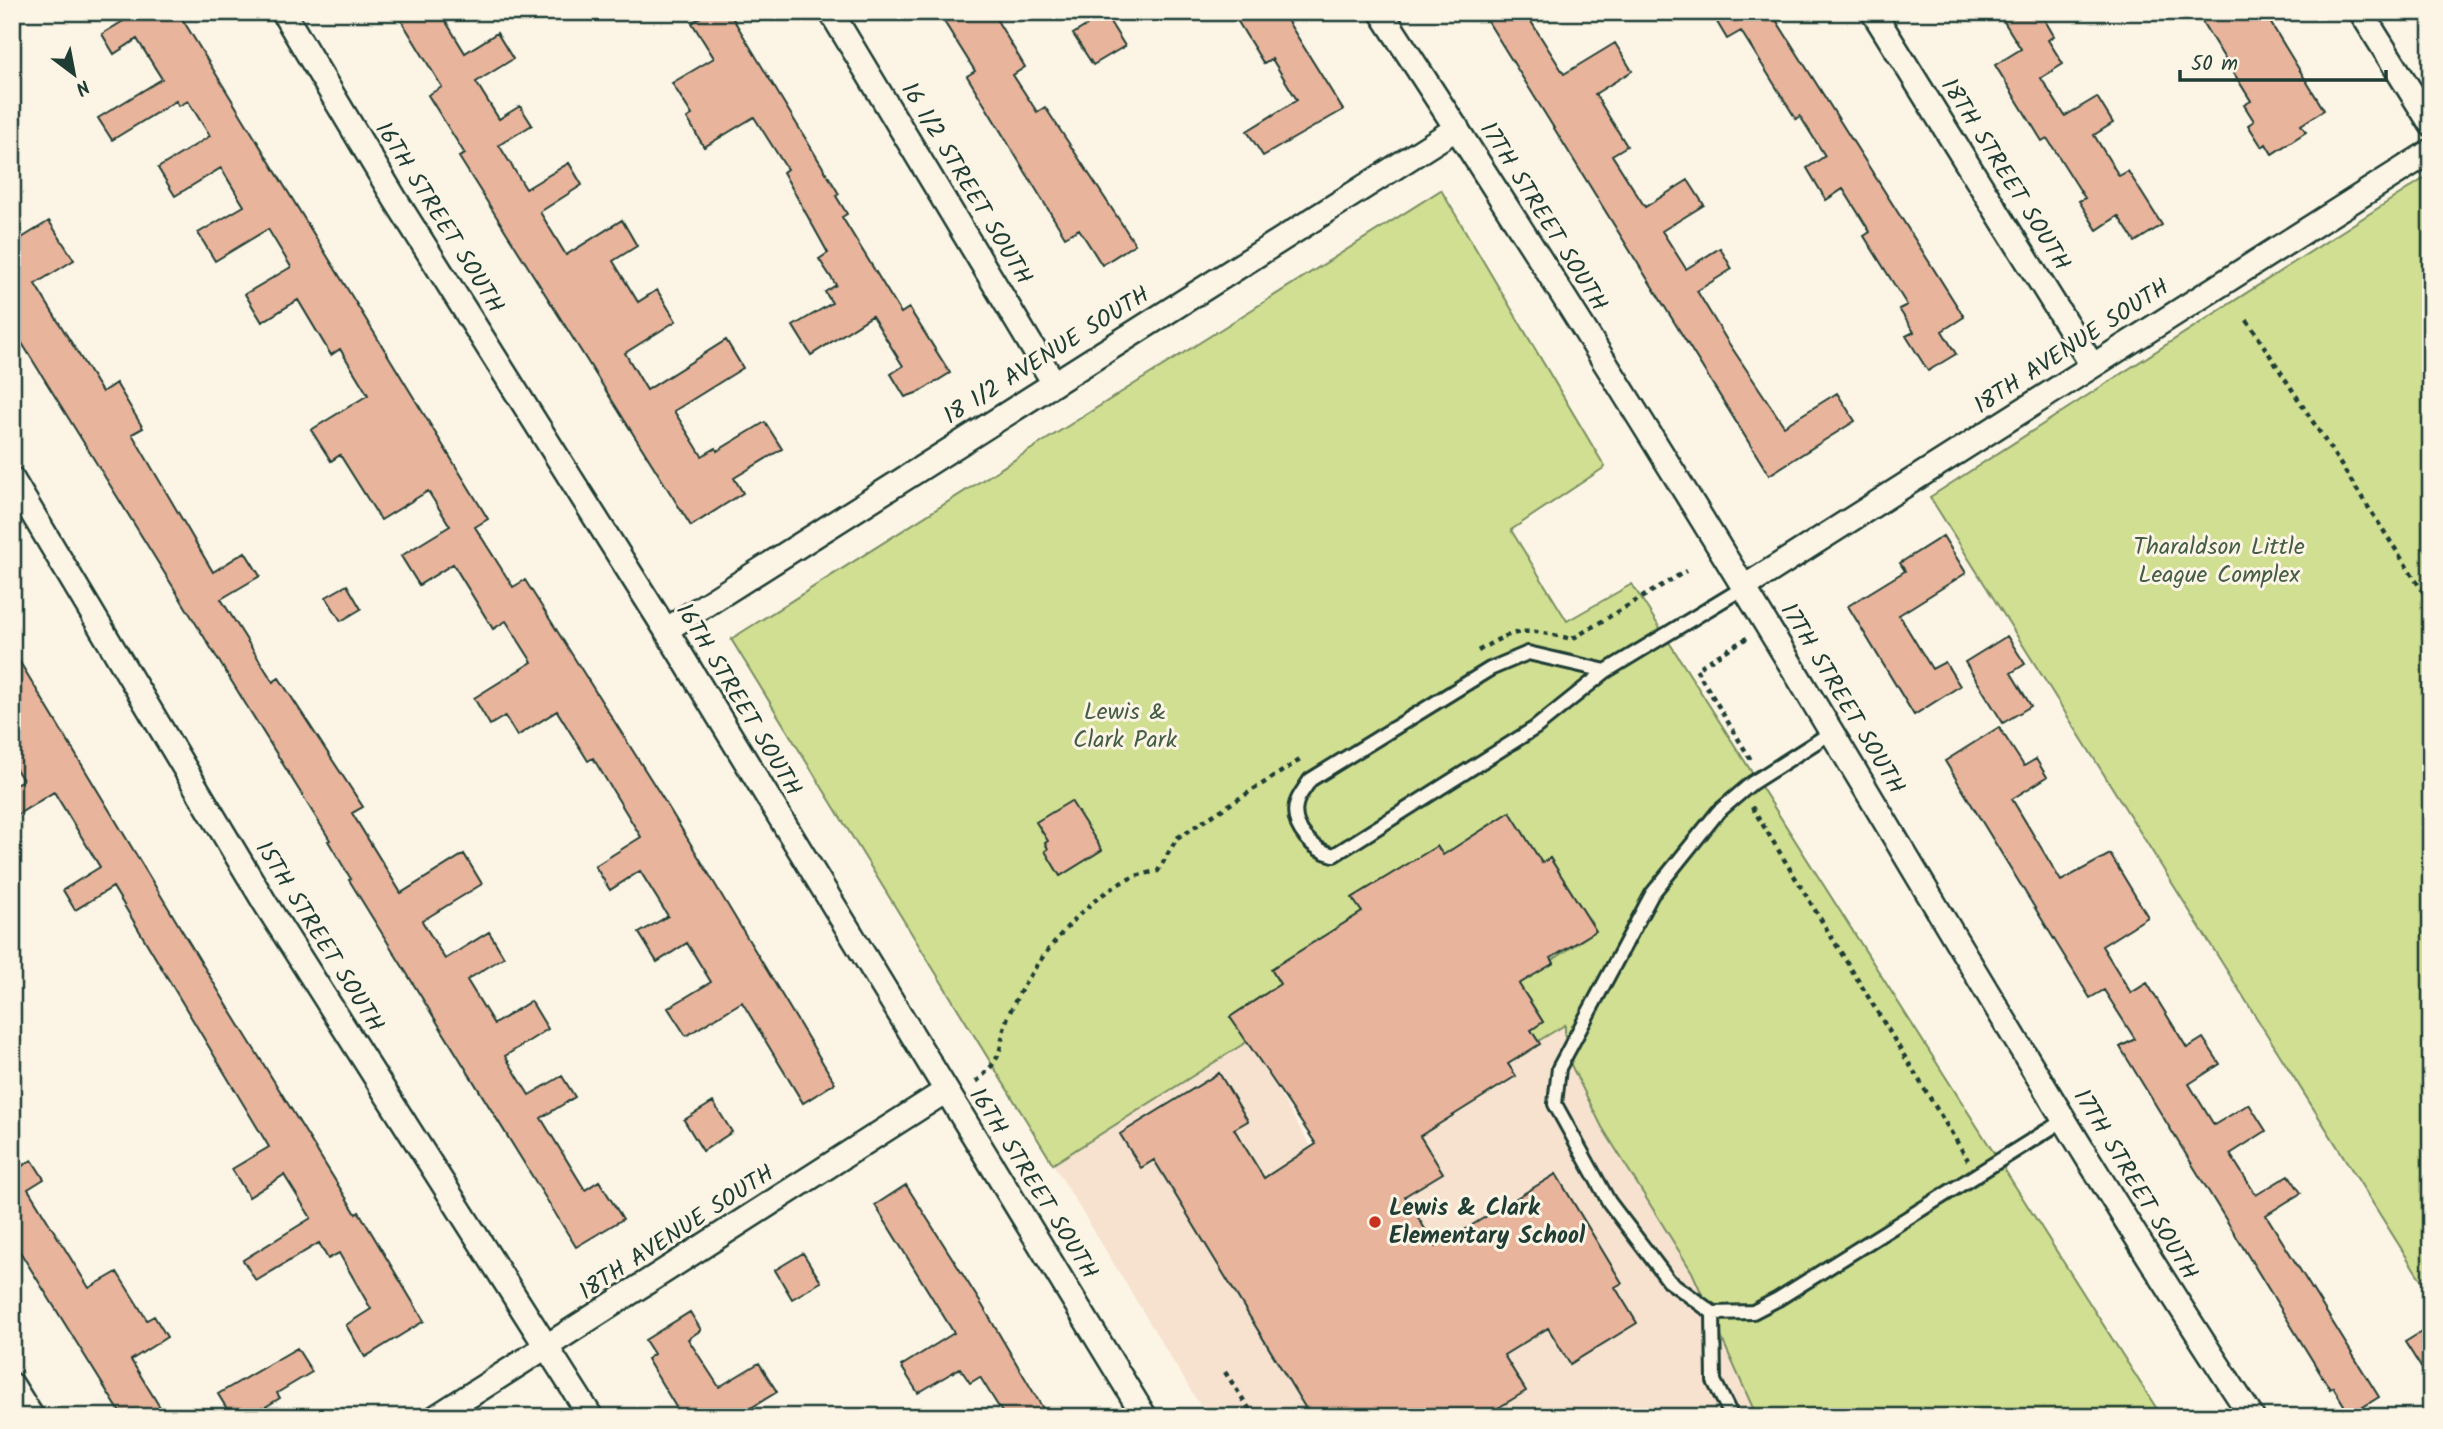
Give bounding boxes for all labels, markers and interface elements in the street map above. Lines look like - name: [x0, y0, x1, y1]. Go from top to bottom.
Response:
- north arrow: [38, 38, 108, 108]
- scale bar: [2180, 38, 2387, 82]
- text: 50 m: [2191, 48, 2238, 81]
- text: N: [69, 71, 95, 103]
- street label: 18TH STREET SOUTH: [1930, 71, 2080, 279]
- street label: 16 1/2 STREET SOUTH: [890, 75, 1042, 293]
- street label: 16TH STREET SOUTH: [364, 114, 514, 322]
- street label: 17TH STREET SOUTH: [1469, 114, 1617, 320]
- street label: 18TH AVENUE SOUTH: [1966, 269, 2178, 425]
- street label: 18 1/2 AVENUE SOUTH: [936, 277, 1158, 435]
- park label: Tharaldson Little League Complex: [2133, 528, 2305, 595]
- street label: 16TH STREET SOUTH: [665, 596, 811, 804]
- street label: 17TH STREET SOUTH: [1769, 596, 1915, 802]
- park label: Lewis & Clark Park: [1073, 693, 1178, 760]
- street label: 15TH STREET SOUTH: [244, 833, 394, 1041]
- street label: 16TH STREET SOUTH: [958, 1080, 1108, 1288]
- street label: 17TH STREET SOUTH: [2062, 1082, 2208, 1288]
- street label: 18TH AVENUE SOUTH: [571, 1155, 783, 1311]
- place label: Lewis & Clark Elementary School: [1389, 1189, 1586, 1256]
- marker: Lewis & Clark Elementary School: [1367, 1214, 1383, 1230]

